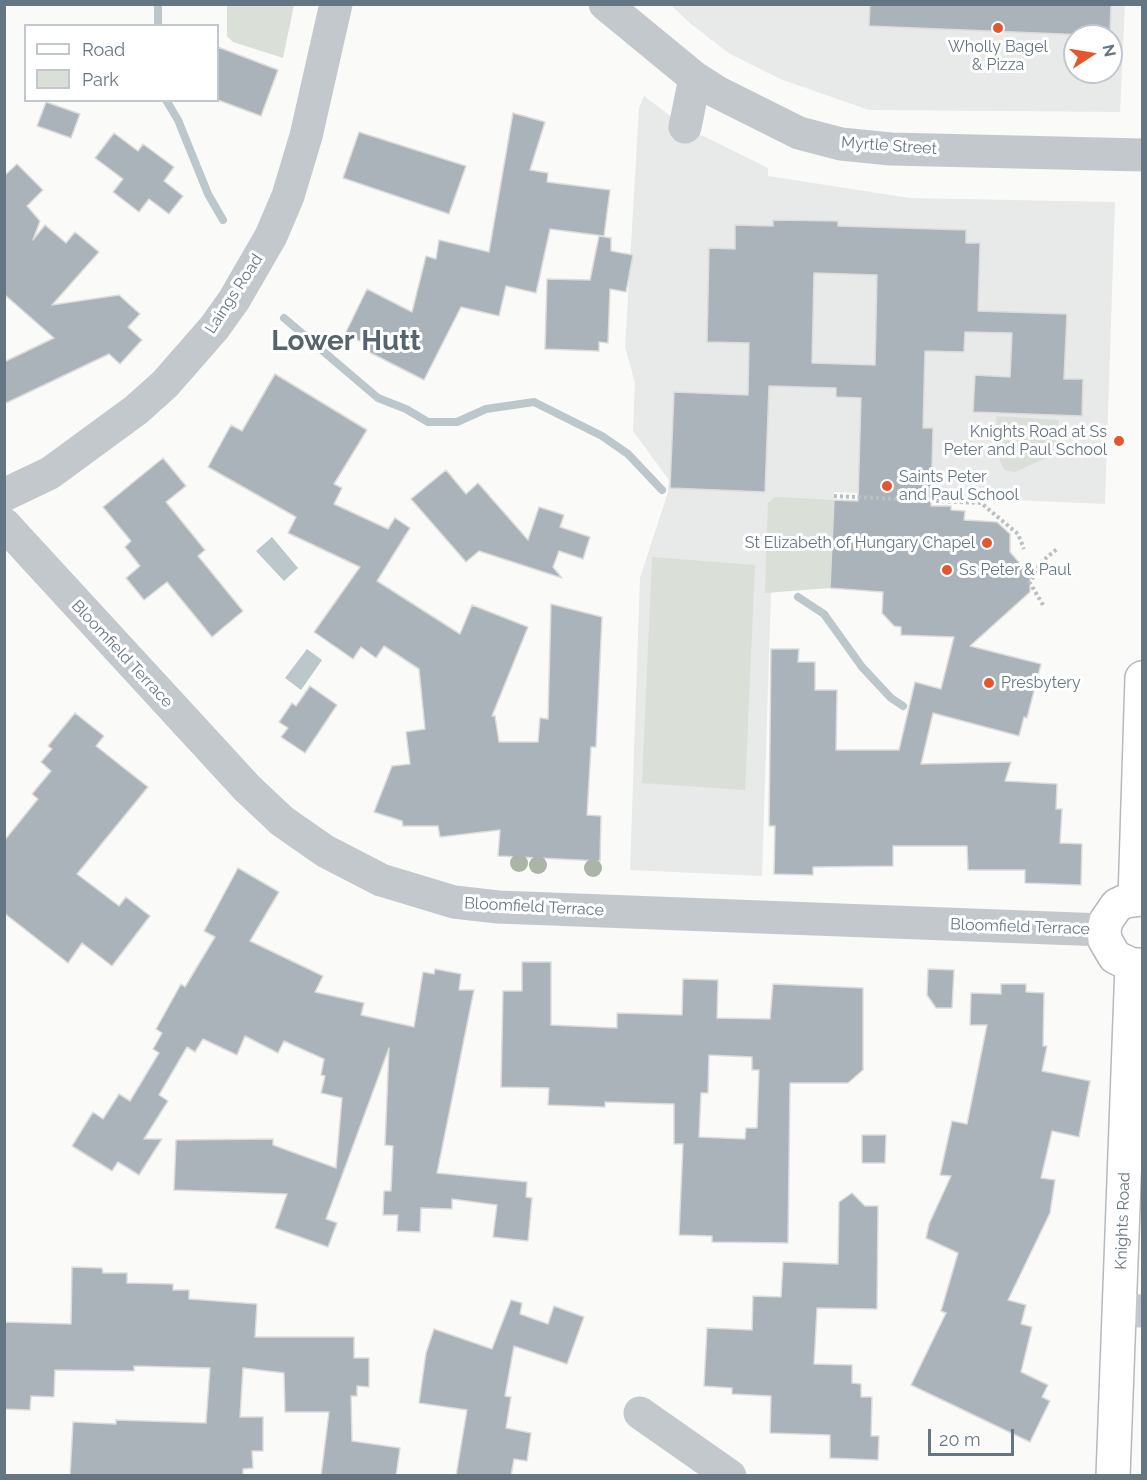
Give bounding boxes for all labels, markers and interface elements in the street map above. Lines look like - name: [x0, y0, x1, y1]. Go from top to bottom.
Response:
- marker: Wholly Bagel & Pizza: [991, 21, 1005, 35]
- legend: [24, 24, 219, 102]
- north arrow: [1063, 24, 1123, 84]
- place label: Wholly Bagel & Pizza: [948, 37, 1048, 75]
- text: Road: [82, 39, 125, 60]
- text: N: [1099, 43, 1120, 59]
- text: Park: [82, 69, 119, 90]
- street label: Myrtle Street: [841, 133, 937, 159]
- street label: Laings Road: [201, 251, 267, 337]
- district label: Lower Hutt: [271, 325, 421, 359]
- place label: Knights Road at Ss Peter and Paul School: [944, 422, 1107, 460]
- marker: Knights Road at Ss Peter and Paul School: [1112, 434, 1126, 448]
- place label: Saints Peter and Paul School: [899, 467, 1019, 505]
- marker: Saints Peter and Paul School: [880, 479, 894, 493]
- place label: St Elizabeth of Hungary Chapel: [745, 533, 975, 553]
- marker: St Elizabeth of Hungary Chapel: [980, 536, 994, 550]
- place label: Ss Peter & Paul: [959, 560, 1071, 580]
- marker: Ss Peter & Paul: [940, 563, 954, 577]
- street label: Bloomfield Terrace: [67, 596, 177, 712]
- place label: Presbytery: [1001, 673, 1081, 693]
- marker: Presbytery: [982, 676, 996, 690]
- street label: Bloomfield Terrace: [464, 894, 604, 920]
- street label: Bloomfield Terrace: [950, 915, 1090, 939]
- street label: Knights Road: [1112, 1172, 1134, 1270]
- scale bar: [931, 1417, 1016, 1455]
- text: 20 m: [939, 1429, 981, 1450]

